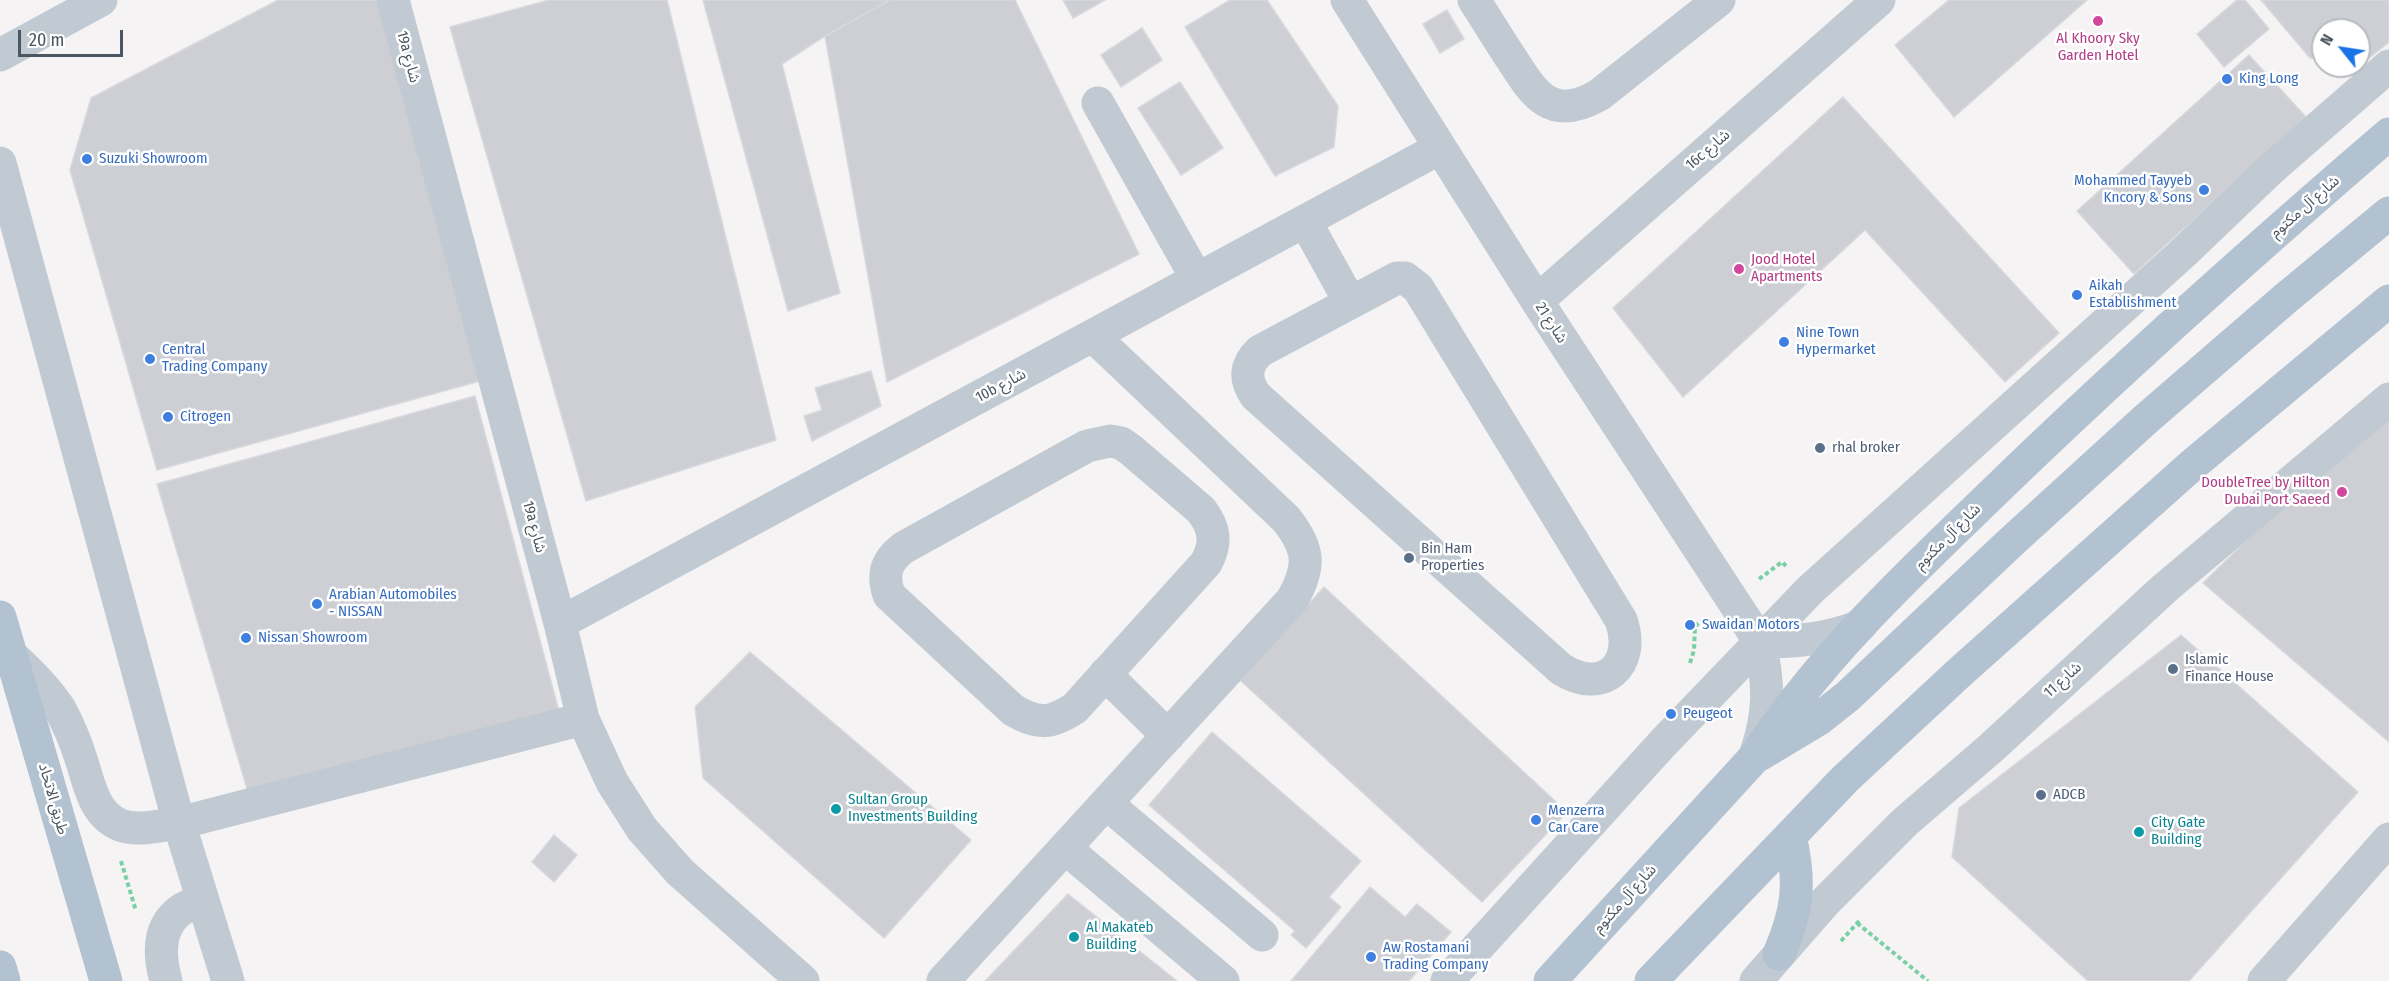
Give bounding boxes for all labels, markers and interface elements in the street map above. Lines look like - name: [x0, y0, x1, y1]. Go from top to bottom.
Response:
- marker: Al Khoory Sky Garden Hotel: [2091, 14, 2105, 28]
- scale bar: [21, 18, 126, 56]
- north arrow: [2311, 18, 2371, 78]
- text: 20 m: [29, 29, 64, 51]
- street label: 19a شارع: [392, 29, 424, 85]
- place label: Al Khoory Sky Garden Hotel: [2056, 30, 2140, 65]
- text: N: [2316, 31, 2337, 49]
- place label: King Long: [2239, 70, 2298, 88]
- marker: King Long: [2220, 72, 2234, 86]
- street label: 16c شارع: [1682, 126, 1734, 174]
- place label: Suzuki Showroom: [99, 150, 207, 168]
- marker: Suzuki Showroom: [80, 152, 94, 166]
- place label: Mohammed Tayyeb Kncory & Sons: [2074, 172, 2192, 207]
- street label: شارع آل مكتوم: [2267, 172, 2343, 242]
- marker: Mohammed Tayyeb Kncory & Sons: [2197, 183, 2211, 197]
- place label: Jood Hotel Apartments: [1751, 251, 1822, 286]
- marker: Jood Hotel Apartments: [1732, 262, 1746, 276]
- place label: Aikah Establishment: [2089, 277, 2176, 312]
- marker: Aikah Establishment: [2070, 288, 2084, 302]
- street label: شارع 21: [1531, 299, 1571, 347]
- place label: Nine Town Hypermarket: [1796, 324, 1876, 359]
- marker: Nine Town Hypermarket: [1777, 335, 1791, 349]
- place label: Central Trading Company: [162, 341, 267, 376]
- marker: Central Trading Company: [143, 352, 157, 366]
- street label: 10b شارع: [973, 365, 1029, 407]
- place label: Citrogen: [180, 408, 231, 426]
- marker: Citrogen: [161, 410, 175, 424]
- place label: rhal broker: [1832, 439, 1900, 457]
- marker: rhal broker: [1813, 441, 1827, 455]
- place label: DoubleTree by Hilton Dubai Port Saeed: [2201, 474, 2330, 509]
- marker: DoubleTree by Hilton Dubai Port Saeed: [2335, 485, 2349, 499]
- street label: 19a شارع: [518, 499, 550, 555]
- street label: شارع آل مكتوم: [1911, 500, 1985, 574]
- place label: Bin Ham Properties: [1421, 540, 1484, 575]
- marker: Bin Ham Properties: [1402, 551, 1416, 565]
- place label: Arabian Automobiles - NISSAN: [329, 586, 457, 621]
- marker: Arabian Automobiles - NISSAN: [310, 597, 324, 611]
- place label: Swaidan Motors: [1702, 616, 1800, 634]
- marker: Swaidan Motors: [1683, 618, 1697, 632]
- place label: Nissan Showroom: [258, 629, 367, 647]
- marker: Nissan Showroom: [239, 631, 253, 645]
- place label: Islamic Finance House: [2185, 651, 2274, 686]
- street label: شارع 11: [2041, 659, 2085, 701]
- marker: Islamic Finance House: [2166, 662, 2180, 676]
- place label: Peugeot: [1683, 705, 1733, 723]
- marker: Peugeot: [1664, 707, 1678, 721]
- street label: طريق الاتحاد: [34, 761, 72, 837]
- place label: ADCB: [2053, 786, 2085, 804]
- marker: ADCB: [2034, 788, 2048, 802]
- place label: Sultan Group Investments Building: [848, 791, 977, 826]
- marker: Sultan Group Investments Building: [829, 802, 843, 816]
- place label: Menzerra Car Care: [1548, 802, 1605, 837]
- marker: Menzerra Car Care: [1529, 813, 1543, 827]
- place label: City Gate Building: [2151, 814, 2206, 849]
- marker: City Gate Building: [2132, 825, 2146, 839]
- street label: شارع آل مكتوم: [1590, 861, 1660, 937]
- place label: Al Makateb Building: [1086, 919, 1154, 954]
- marker: Al Makateb Building: [1067, 930, 1081, 944]
- place label: Aw Rostamani Trading Company: [1383, 939, 1488, 974]
- marker: Aw Rostamani Trading Company: [1364, 950, 1378, 964]

